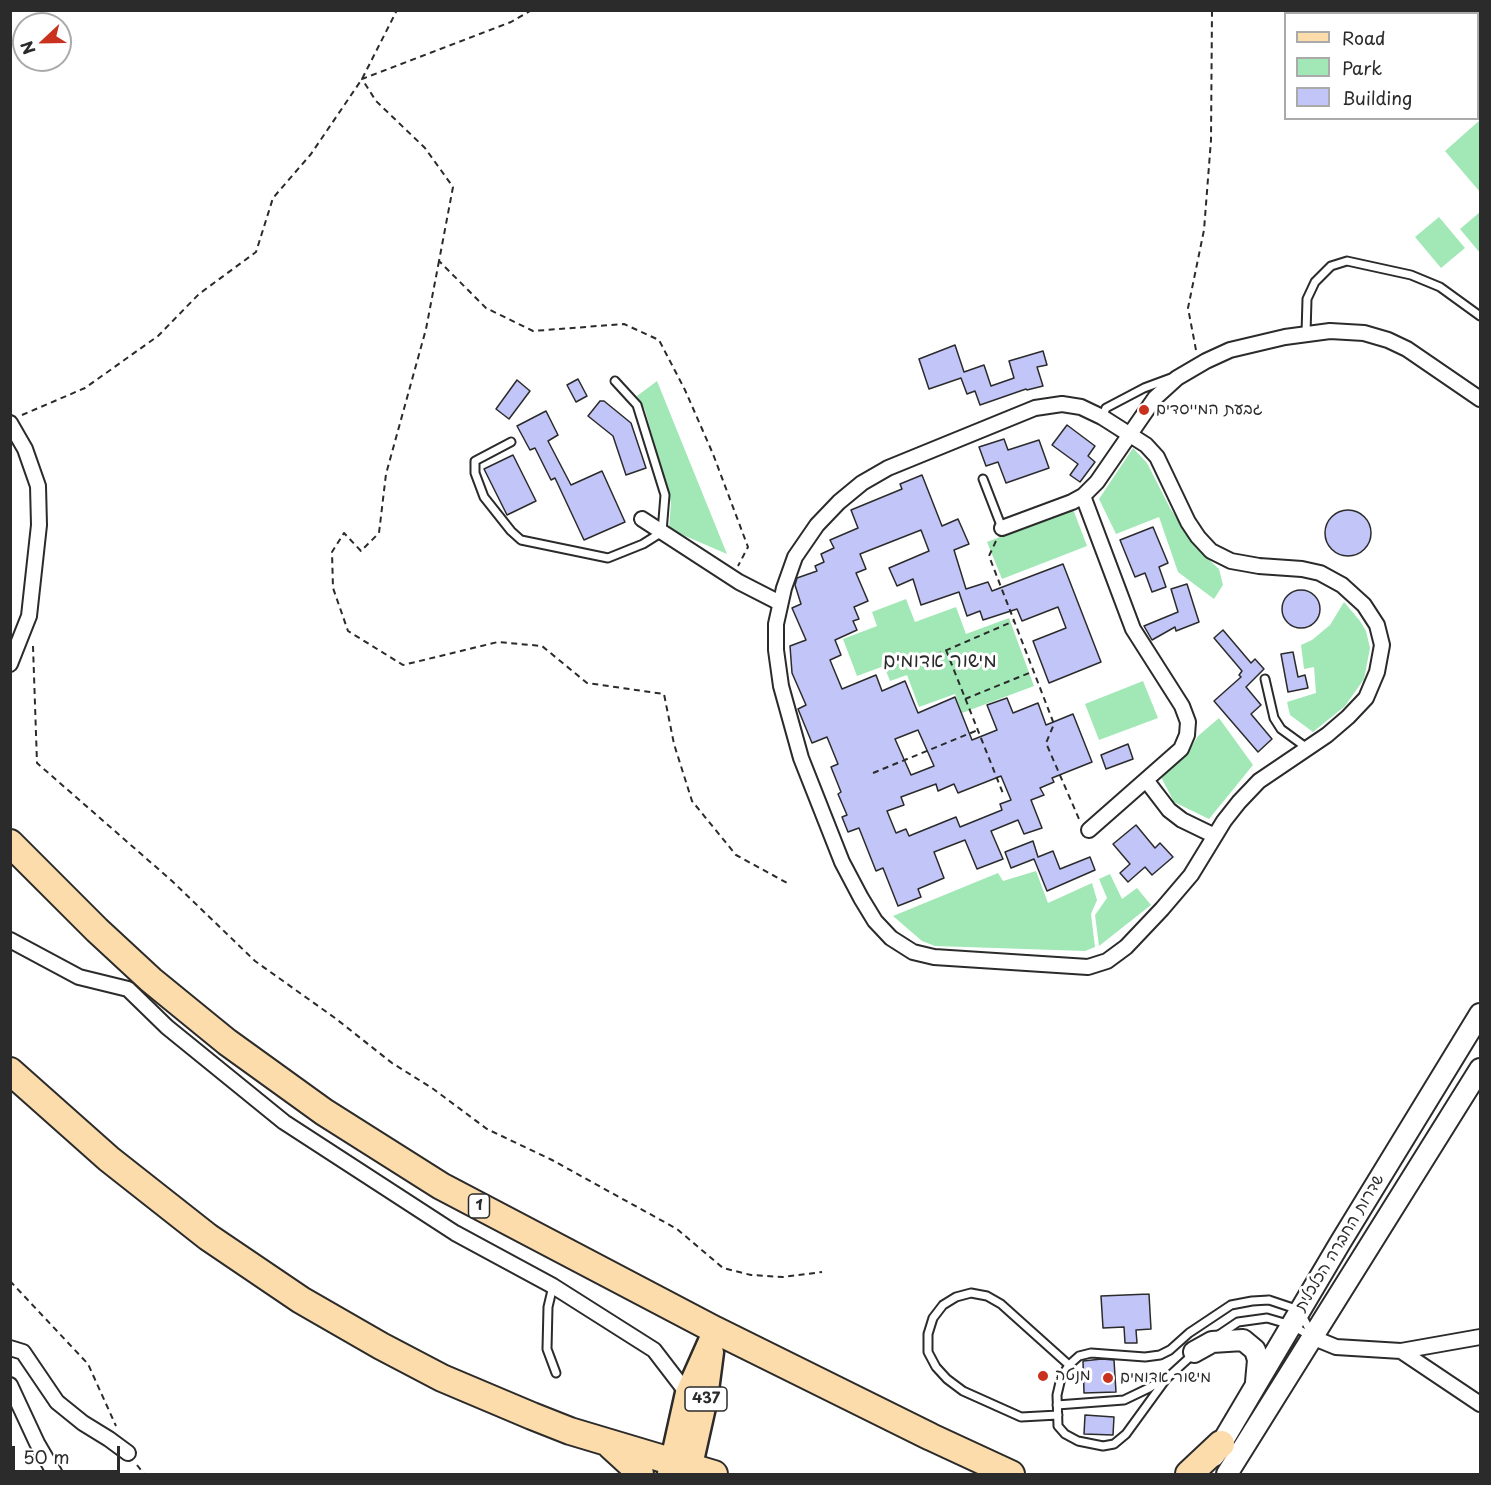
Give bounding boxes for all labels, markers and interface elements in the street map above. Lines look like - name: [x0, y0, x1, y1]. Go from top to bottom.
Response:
- north arrow: [12, 12, 72, 72]
- legend: [1284, 12, 1479, 120]
- text: Road: [1342, 24, 1386, 51]
- text: N: [14, 38, 41, 58]
- text: Park: [1342, 54, 1382, 81]
- text: Building: [1342, 84, 1412, 111]
- place label: גבעת המייסדים: [1156, 400, 1263, 420]
- marker: גבעת המייסדים: [1137, 403, 1151, 417]
- district label: מישור אדומים: [883, 649, 997, 673]
- street label: שדרות החברה הכלכלית: [1291, 1171, 1389, 1315]
- road number: 1: [468, 1194, 490, 1218]
- place label: מנטה: [1055, 1366, 1091, 1386]
- place label: מישור אדומים: [1120, 1368, 1211, 1388]
- marker: מנטה: [1036, 1369, 1050, 1383]
- marker: מישור אדומים: [1101, 1371, 1115, 1385]
- road number: 437: [685, 1387, 727, 1411]
- scale bar: [15, 1434, 123, 1472]
- text: 50 m: [23, 1443, 70, 1470]

